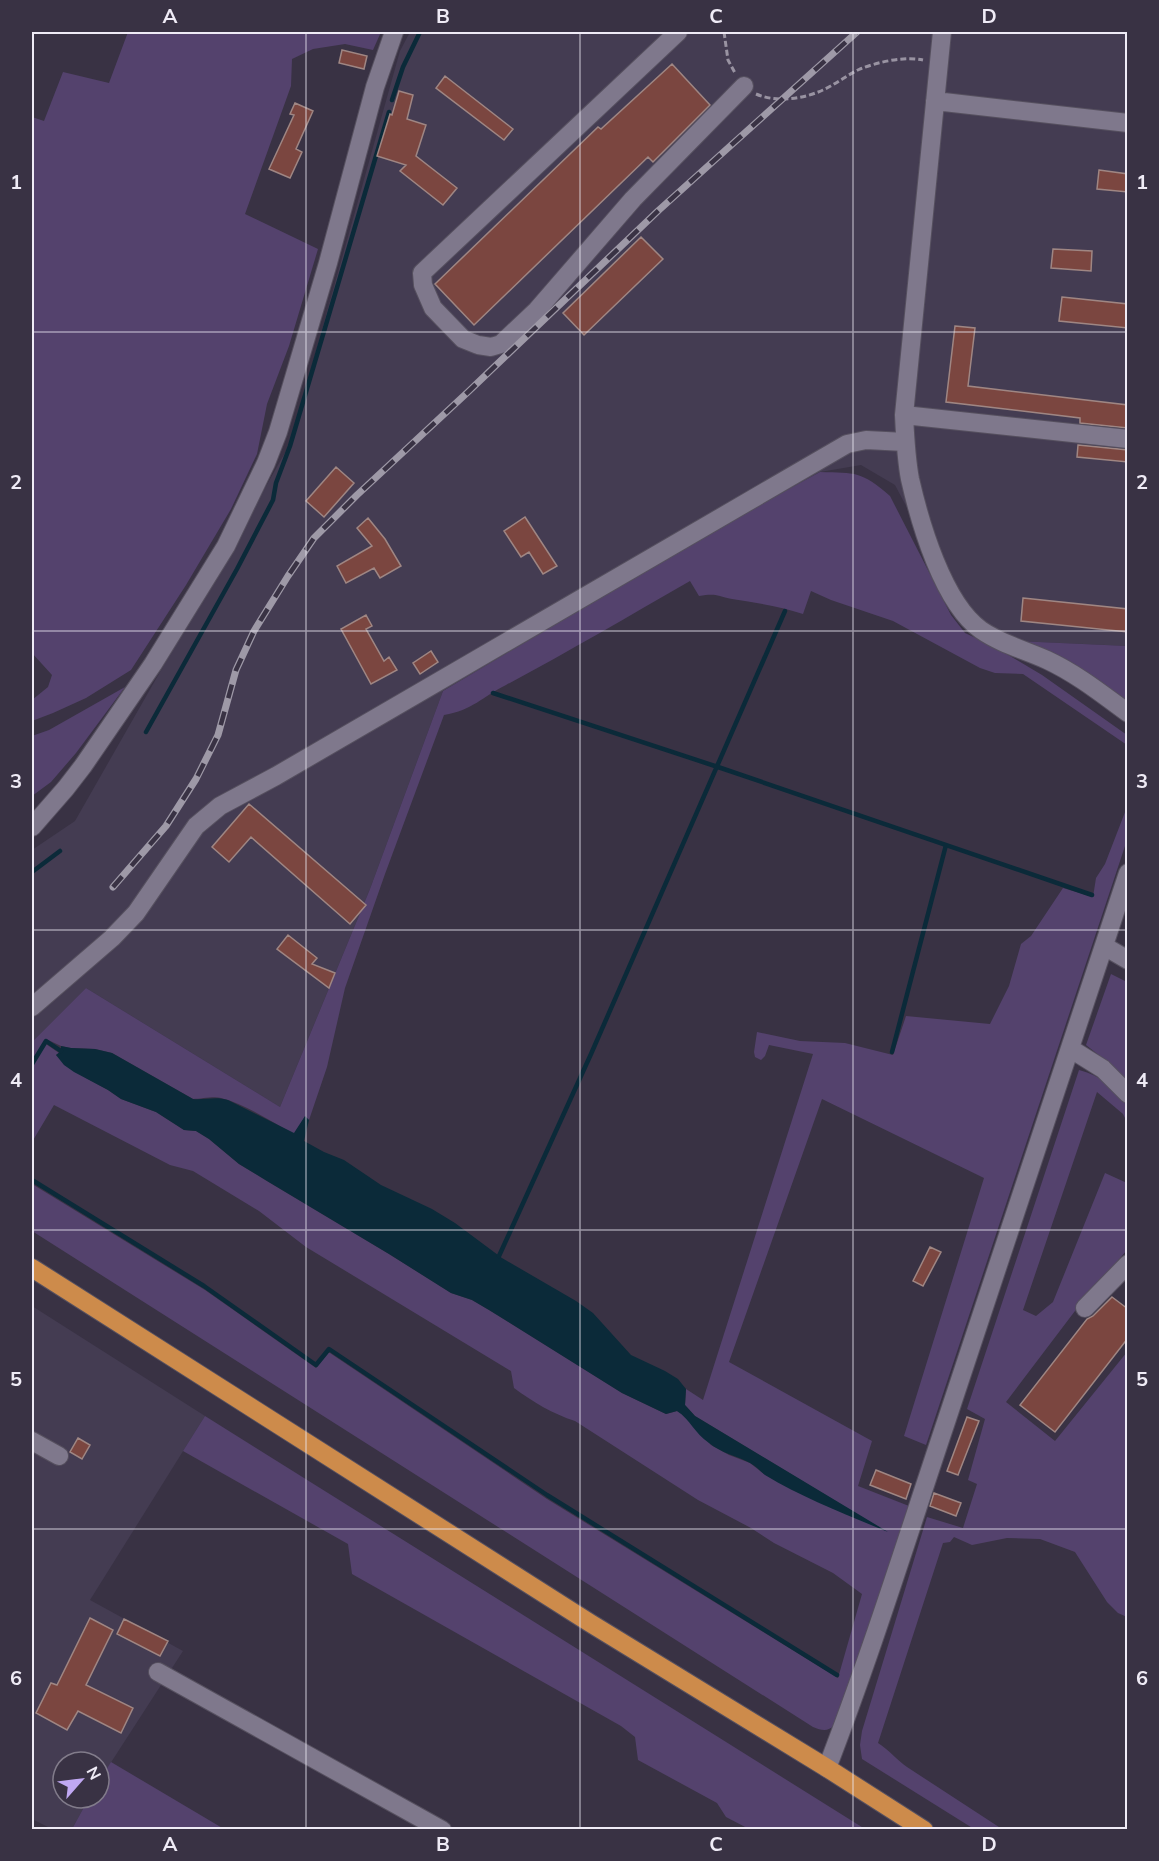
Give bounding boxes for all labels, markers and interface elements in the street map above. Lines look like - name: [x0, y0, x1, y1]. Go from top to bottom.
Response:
- text: A: [163, 3, 178, 28]
- text: B: [436, 3, 450, 28]
- text: C: [709, 3, 723, 28]
- text: D: [981, 3, 997, 28]
- text: 1: [10, 169, 22, 194]
- text: 1: [1136, 169, 1148, 194]
- text: 2: [10, 469, 22, 494]
- text: 2: [1136, 469, 1148, 494]
- text: 3: [10, 768, 22, 793]
- text: 3: [1136, 768, 1148, 793]
- text: 4: [10, 1067, 22, 1092]
- text: 4: [1136, 1067, 1148, 1092]
- text: 5: [10, 1366, 22, 1391]
- text: 5: [1136, 1366, 1148, 1391]
- text: 6: [10, 1665, 22, 1690]
- text: 6: [1136, 1665, 1148, 1690]
- north arrow: [51, 1750, 111, 1810]
- text: N: [83, 1763, 106, 1783]
- text: A: [163, 1831, 178, 1856]
- text: B: [436, 1831, 450, 1856]
- text: C: [709, 1831, 723, 1856]
- text: D: [981, 1831, 997, 1856]

